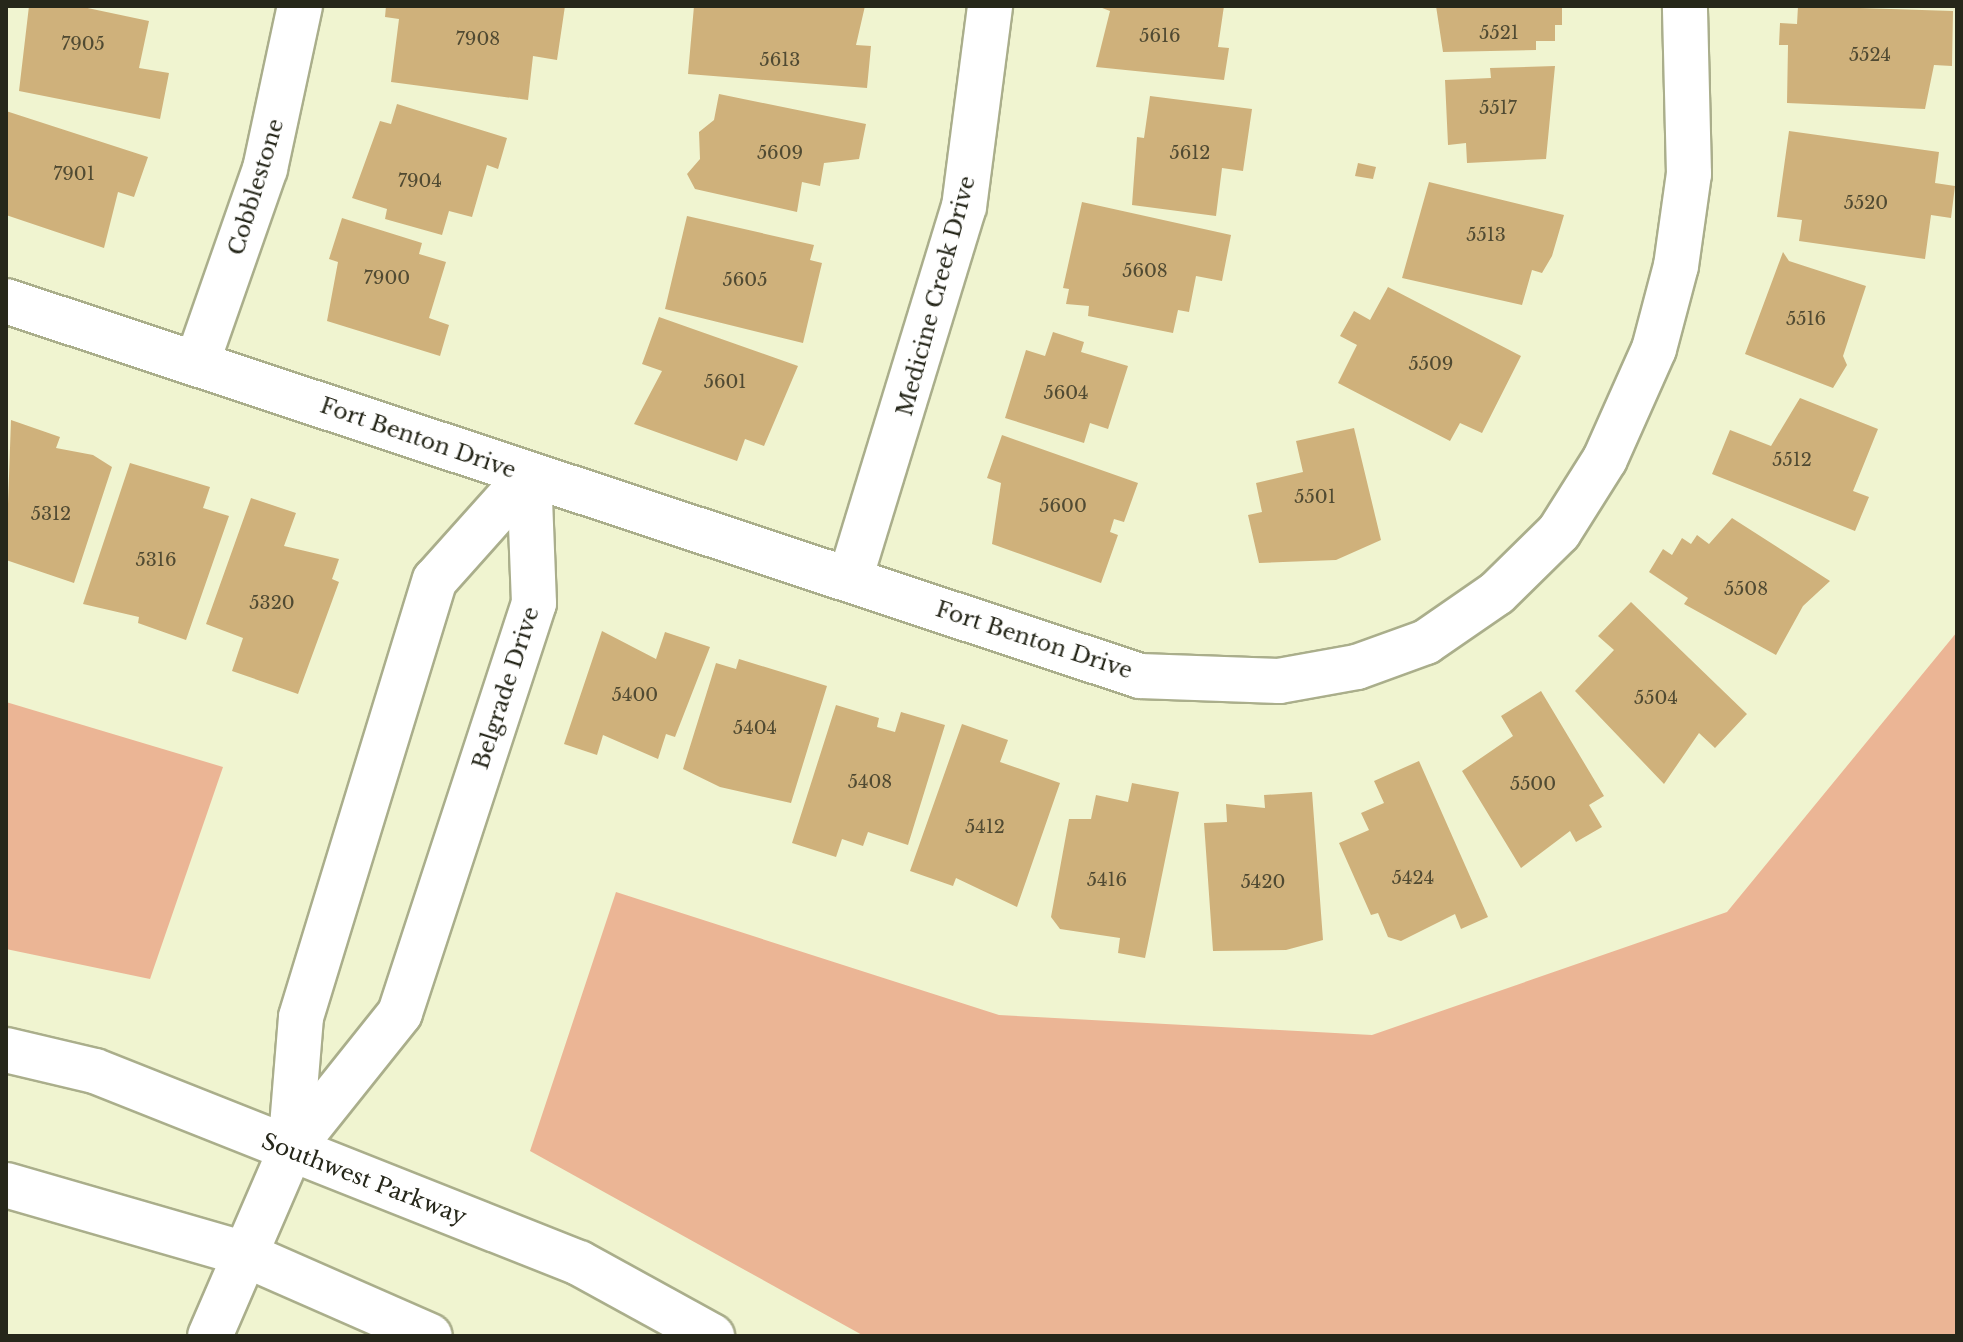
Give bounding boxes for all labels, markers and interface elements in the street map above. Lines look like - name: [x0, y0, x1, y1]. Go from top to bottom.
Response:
- house number: 5521: [1479, 22, 1519, 44]
- house number: 5616: [1139, 25, 1181, 47]
- house number: 7908: [456, 28, 500, 50]
- house number: 7905: [61, 33, 105, 55]
- house number: 5524: [1849, 44, 1891, 66]
- house number: 5613: [760, 49, 800, 71]
- house number: 5517: [1479, 97, 1517, 119]
- street label: Cobblestone: [223, 116, 289, 258]
- house number: 5609: [757, 142, 803, 164]
- house number: 5612: [1170, 142, 1210, 164]
- house number: 7901: [53, 163, 95, 185]
- house number: 7904: [398, 170, 442, 192]
- street label: Medicine Creek Drive: [891, 173, 981, 419]
- house number: 5520: [1844, 192, 1888, 214]
- house number: 5513: [1466, 224, 1506, 246]
- house number: 5608: [1122, 260, 1168, 282]
- house number: 7900: [364, 267, 410, 289]
- house number: 5605: [723, 269, 767, 291]
- house number: 5516: [1786, 308, 1826, 330]
- house number: 5509: [1409, 353, 1453, 375]
- house number: 5601: [704, 371, 746, 393]
- house number: 5604: [1043, 382, 1089, 404]
- street label: Fort Benton Drive: [317, 392, 519, 484]
- house number: 5512: [1772, 449, 1812, 471]
- house number: 5501: [1294, 486, 1336, 508]
- house number: 5600: [1039, 495, 1087, 517]
- house number: 5312: [31, 503, 71, 525]
- house number: 5316: [136, 549, 176, 571]
- house number: 5508: [1724, 578, 1768, 600]
- house number: 5320: [249, 592, 295, 614]
- street label: Fort Benton Drive: [932, 596, 1136, 684]
- street label: Belgrade Drive: [467, 603, 545, 773]
- house number: 5400: [612, 684, 658, 706]
- house number: 5504: [1634, 687, 1678, 709]
- house number: 5404: [733, 717, 777, 739]
- house number: 5408: [848, 771, 892, 793]
- house number: 5500: [1510, 773, 1556, 795]
- house number: 5412: [965, 816, 1005, 838]
- house number: 5424: [1392, 867, 1434, 889]
- house number: 5416: [1087, 869, 1127, 891]
- house number: 5420: [1241, 871, 1285, 893]
- street label: Southwest Parkway: [258, 1128, 470, 1230]

